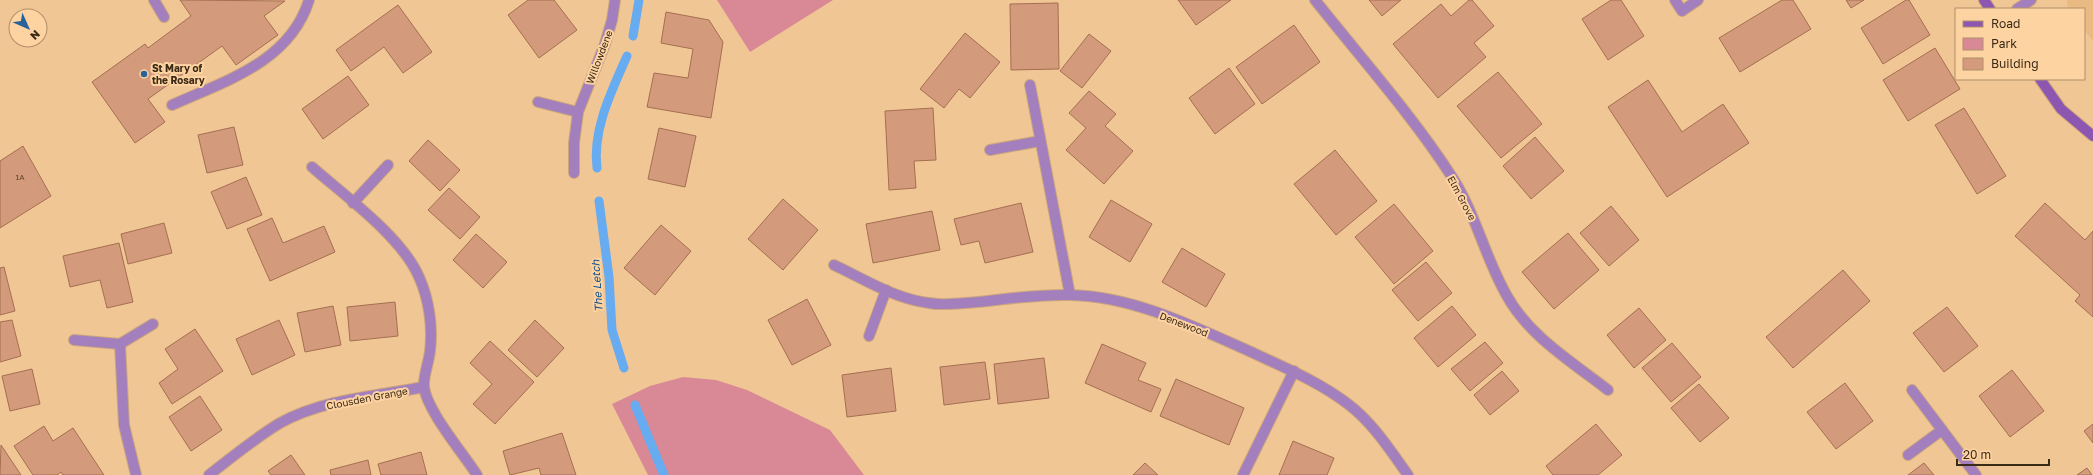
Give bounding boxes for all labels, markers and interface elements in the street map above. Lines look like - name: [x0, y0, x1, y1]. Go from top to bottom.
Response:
- north arrow: [8, 8, 48, 48]
- legend: [1955, 8, 2085, 80]
- text: Road: [1991, 16, 2020, 31]
- text: N: [28, 28, 43, 43]
- street label: Willowdene: [583, 28, 615, 85]
- text: Park: [1991, 36, 2017, 51]
- text: Building: [1991, 56, 2039, 71]
- place label: St Mary of the Rosary: [152, 62, 205, 86]
- marker: St Mary of the Rosary: [139, 69, 149, 79]
- house number: 1A: [15, 172, 25, 182]
- street label: Elm Grove: [1445, 174, 1479, 222]
- water label: The Letch: [588, 258, 605, 313]
- street label: Denewood: [1158, 309, 1210, 339]
- street label: Clousden Grange: [325, 384, 409, 412]
- scale bar: [1957, 441, 2049, 467]
- text: 20 m: [1963, 447, 1991, 462]

